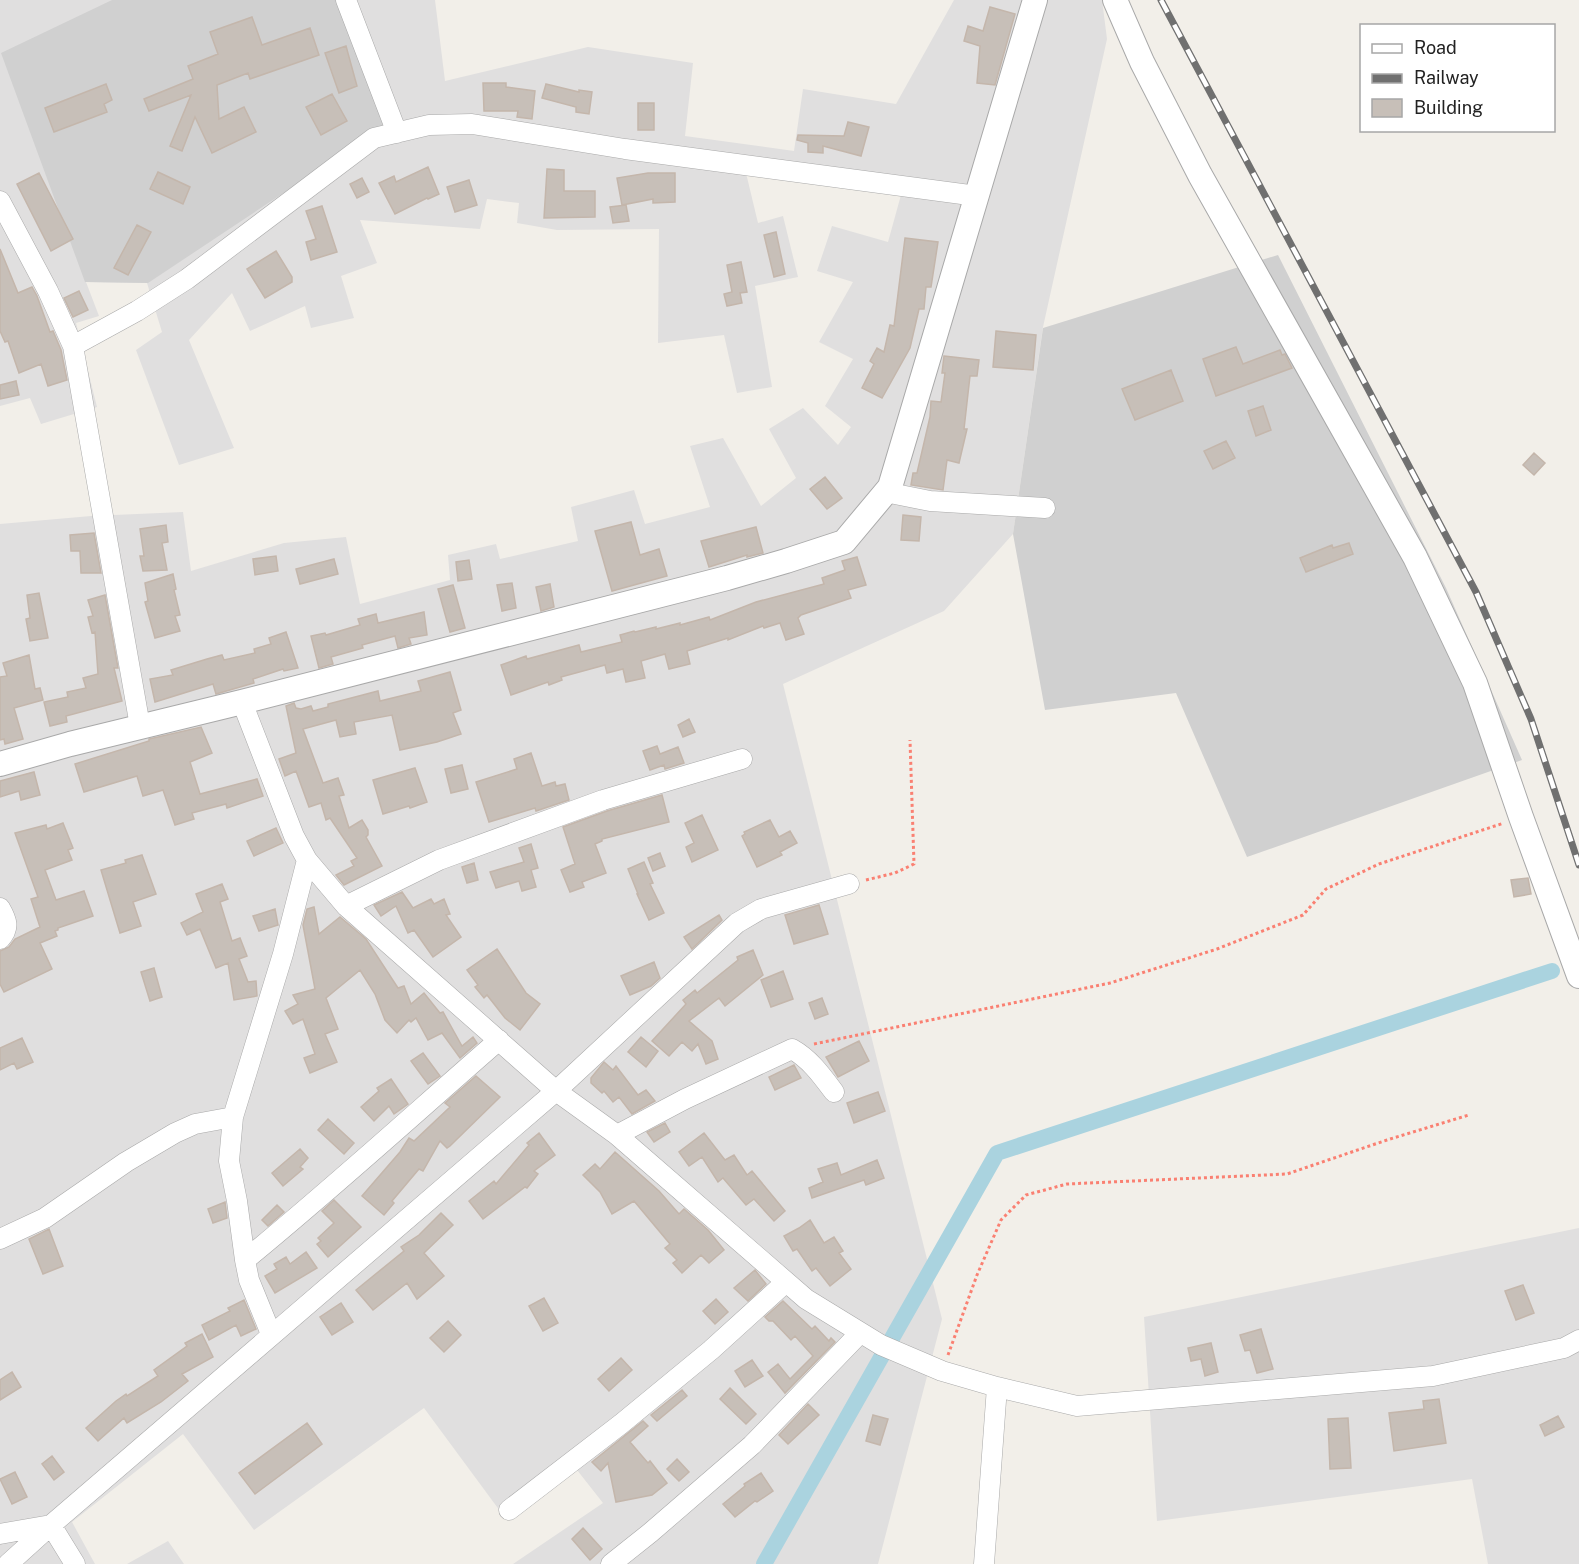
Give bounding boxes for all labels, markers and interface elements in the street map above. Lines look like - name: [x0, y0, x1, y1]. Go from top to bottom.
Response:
- legend: [1360, 24, 1555, 132]
- text: Road: [1414, 37, 1457, 58]
- text: Railway: [1414, 67, 1479, 88]
- text: Building: [1414, 97, 1483, 118]

